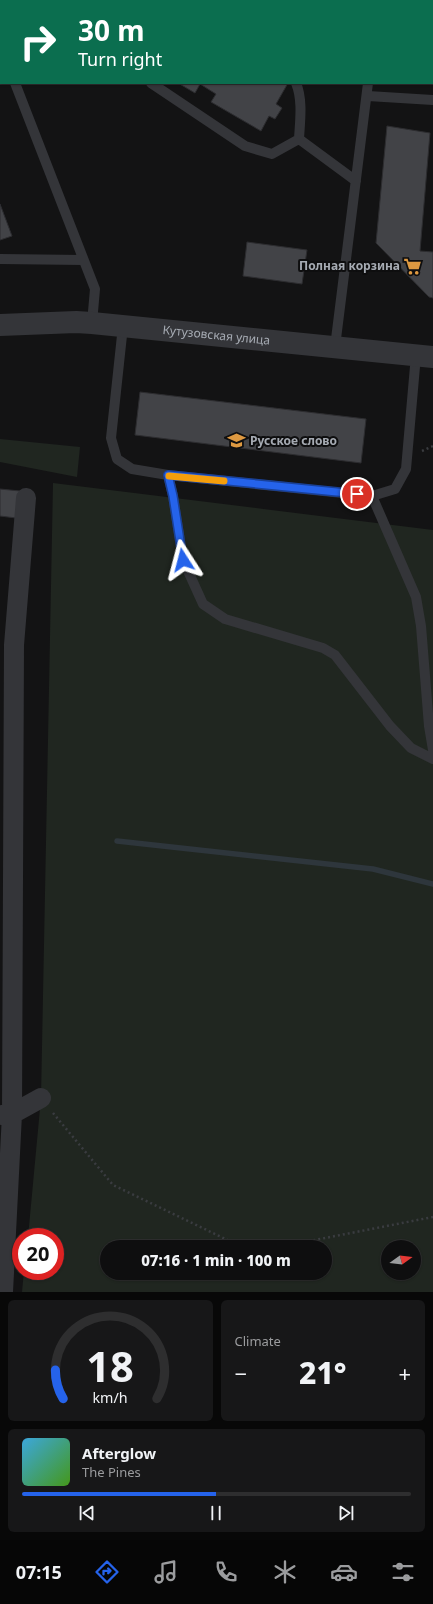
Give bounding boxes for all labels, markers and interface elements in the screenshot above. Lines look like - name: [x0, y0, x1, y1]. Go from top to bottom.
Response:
- text: 30 m: [78, 11, 145, 49]
- icon: right: [12, 16, 64, 68]
- text: Turn right: [78, 47, 162, 71]
- supermarket icon: Полная корзина: [403, 256, 423, 276]
- place label: Полная корзина: [299, 257, 400, 274]
- street label: Кутузовская улица: [162, 321, 271, 349]
- school or university icon: Русское слово: [227, 431, 247, 451]
- place label: Русское слово: [250, 432, 337, 449]
- pin: [340, 477, 374, 511]
- icon: arrive: [346, 483, 368, 505]
- position arrow: [162, 539, 204, 581]
- speed limit sign: 20: [12, 1228, 64, 1280]
- north arrow: [381, 1240, 421, 1280]
- map controls: [381, 1240, 421, 1280]
- text: 07:16 · 1 min · 100 m: [141, 1250, 291, 1270]
- text: Climate: [235, 1332, 281, 1350]
- text: 18: [86, 1337, 134, 1393]
- text: 21°: [299, 1352, 346, 1393]
- text: −: [235, 1358, 247, 1388]
- text: +: [398, 1358, 411, 1388]
- text: km/h: [93, 1387, 128, 1406]
- text: Afterglow: [82, 1443, 156, 1463]
- text: The Pines: [82, 1463, 141, 1481]
- icon: previous: [76, 1502, 98, 1524]
- icon: pause: [205, 1502, 227, 1524]
- icon: next: [335, 1502, 357, 1524]
- icon: directions: [93, 1558, 121, 1586]
- icon: music: [152, 1558, 180, 1586]
- icon: phone: [212, 1558, 240, 1586]
- icon: climate: [271, 1558, 299, 1586]
- icon: car: [330, 1558, 358, 1586]
- icon: filters: [389, 1558, 417, 1586]
- text: 07:15: [16, 1560, 62, 1584]

